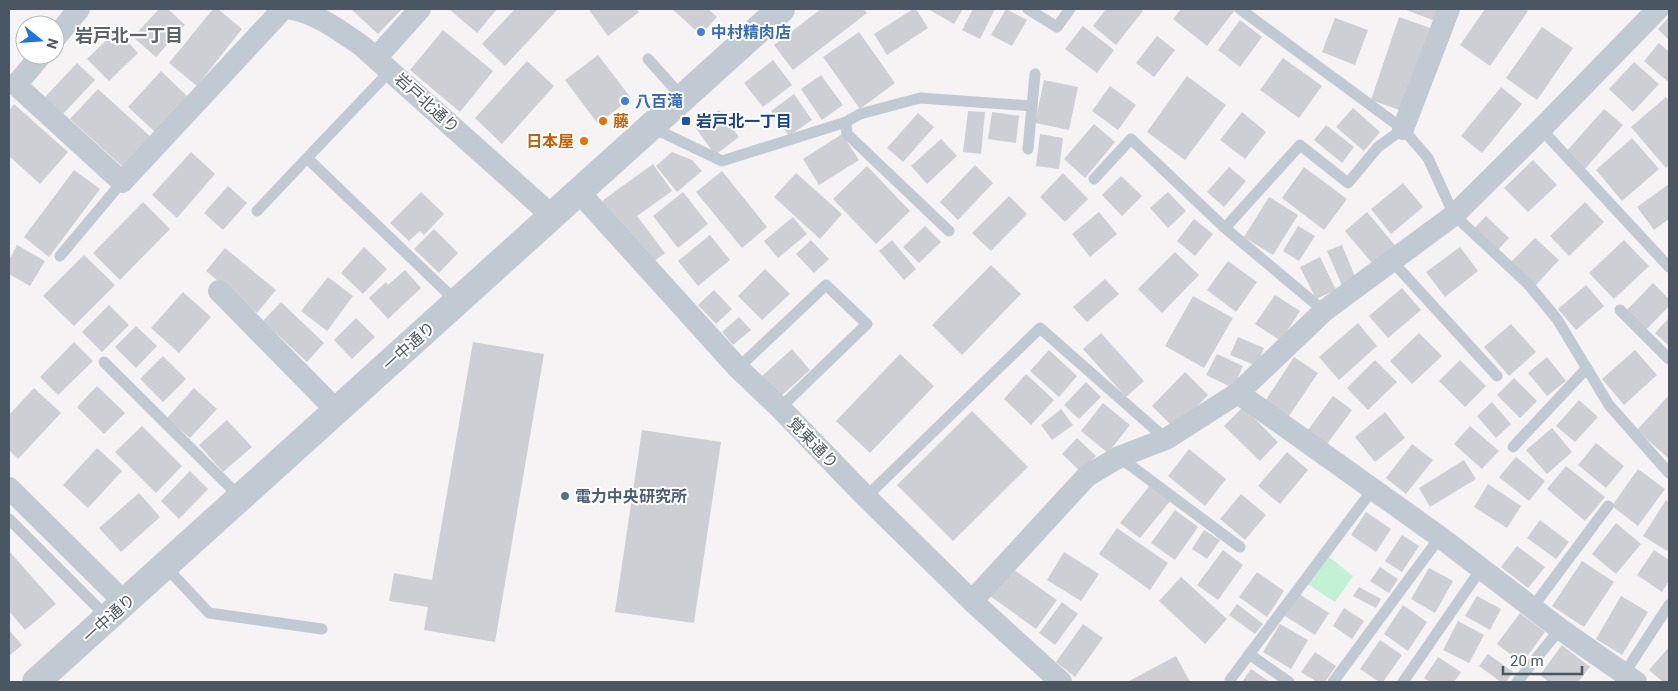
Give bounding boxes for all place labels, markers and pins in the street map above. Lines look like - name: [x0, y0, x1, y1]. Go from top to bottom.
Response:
- place label: 中村精肉店: [711, 23, 791, 42]
- marker: 中村精肉店: [695, 26, 707, 38]
- place label: 八百滝: [635, 92, 683, 111]
- marker: 八百滝: [619, 95, 631, 107]
- place label: 藤: [613, 112, 629, 131]
- place label: 岩戸北一丁目: [696, 112, 792, 131]
- marker: 藤: [597, 115, 609, 127]
- marker: 岩戸北一丁目: [680, 115, 692, 127]
- place label: 日本屋: [526, 132, 574, 151]
- marker: 日本屋: [578, 135, 590, 147]
- place label: 電力中央研究所: [575, 487, 687, 506]
- marker: 電力中央研究所: [559, 490, 571, 502]

